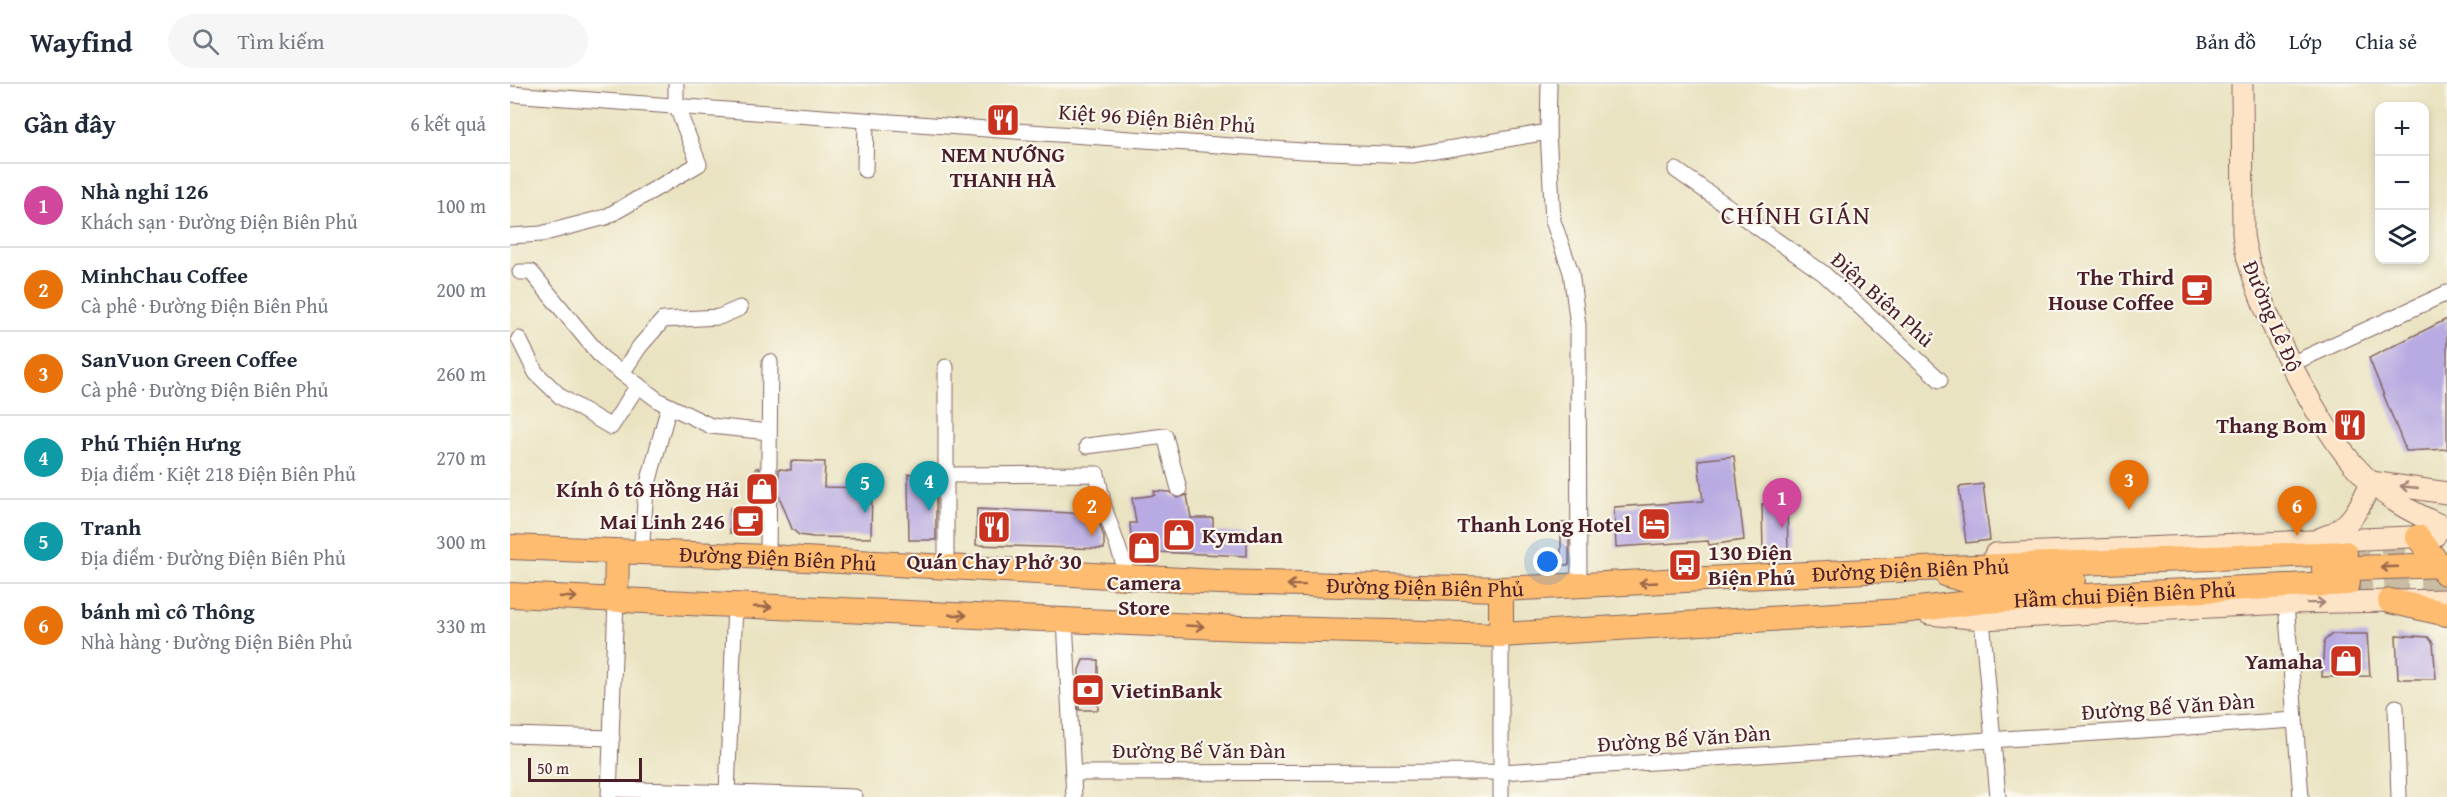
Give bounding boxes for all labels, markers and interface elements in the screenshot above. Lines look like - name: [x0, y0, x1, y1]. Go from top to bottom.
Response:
- search box: [168, 14, 588, 68]
- text: Wayfind: [30, 21, 132, 62]
- icon: search: [189, 25, 222, 58]
- text: Tìm kiếm: [237, 25, 324, 57]
- text: Bản đồ: [2196, 26, 2256, 57]
- text: Lớp: [2289, 26, 2322, 57]
- text: Chia sẻ: [2355, 26, 2417, 57]
- street label: Kiệt 96 Điện Biên Phủ: [1057, 95, 1257, 141]
- restaurant icon: NEM NƯỚNG THANH HÀ: [985, 102, 1021, 138]
- map controls: [2375, 102, 2429, 264]
- button: +: [2375, 102, 2429, 156]
- text: Gần đây: [24, 104, 116, 143]
- text: 6 kết quả: [410, 109, 486, 138]
- place label: NEM NƯỚNG THANH HÀ: [941, 138, 1065, 195]
- button: −: [2375, 156, 2429, 210]
- text: Nhà nghỉ 126: [81, 175, 208, 207]
- text: 1: [38, 191, 49, 220]
- text: 100 m: [436, 191, 486, 220]
- district label: CHÍNH GIÁN: [1721, 195, 1871, 234]
- text: Khách sạn · Đường Điện Biên Phủ: [81, 207, 358, 236]
- button: layers: [2375, 210, 2429, 264]
- street label: Điện Biên Phủ: [1824, 244, 1942, 354]
- street label: Đường Lê Độ: [2235, 255, 2311, 377]
- text: MinhChau Coffee: [81, 259, 248, 291]
- place label: The Third House Coffee: [2048, 261, 2174, 318]
- cafe icon: The Third House Coffee: [2179, 272, 2215, 308]
- text: 2: [38, 275, 49, 304]
- text: 200 m: [436, 275, 486, 304]
- text: Cà phê · Đường Điện Biên Phủ: [81, 291, 328, 320]
- text: SanVuon Green Coffee: [81, 343, 297, 375]
- text: 3: [38, 359, 49, 388]
- text: 260 m: [436, 359, 486, 388]
- text: Cà phê · Đường Điện Biên Phủ: [81, 375, 328, 404]
- restaurant icon: Thang Bom: [2332, 407, 2368, 443]
- place label: Thang Bom: [2216, 409, 2327, 441]
- text: Phú Thiện Hưng: [81, 427, 241, 459]
- text: 4: [38, 443, 49, 472]
- text: 270 m: [436, 443, 486, 472]
- text: Địa điểm · Kiệt 218 Điện Biên Phủ: [81, 459, 356, 488]
- pin: 3: [2110, 460, 2148, 510]
- pin: 4: [910, 462, 948, 511]
- pin: 5: [846, 464, 884, 513]
- shop icon: Kính ô tô Hồng Hải: [744, 471, 780, 507]
- place label: Kính ô tô Hồng Hải: [556, 473, 739, 505]
- pin: 1: [1762, 478, 1802, 528]
- one-way arrow: [2400, 481, 2420, 492]
- pin: 2: [1072, 486, 1112, 536]
- pin: 6: [2278, 486, 2316, 536]
- cafe icon: Mai Linh 246: [730, 503, 766, 539]
- place label: Mai Linh 246: [600, 505, 725, 537]
- hotel icon: Thanh Long Hotel: [1636, 506, 1672, 542]
- place label: Thanh Long Hotel: [1457, 508, 1631, 540]
- restaurant icon: Quán Chay Phở 30: [976, 509, 1012, 545]
- text: Tranh: [81, 511, 141, 543]
- shop icon: Kymdan: [1161, 517, 1197, 553]
- place label: Kymdan: [1202, 519, 1283, 551]
- text: 5: [38, 527, 49, 556]
- text: 300 m: [436, 527, 486, 556]
- shop icon: Camera Store: [1126, 530, 1162, 566]
- place label: 130 Điện Biện Phủ: [1708, 536, 1796, 593]
- street label: Đường Điện Biên Phủ: [679, 538, 877, 579]
- text: Địa điểm · Đường Điện Biên Phủ: [81, 543, 346, 572]
- place label: Quán Chay Phở 30: [906, 545, 1082, 577]
- your location: [1533, 547, 1562, 576]
- bus stop icon: 130 Điện Biện Phủ: [1667, 547, 1703, 583]
- street label: Đường Điện Biên Phủ: [1811, 550, 2010, 590]
- one-way arrow: [2379, 561, 2399, 572]
- place label: Camera Store: [1107, 566, 1182, 623]
- street label: Đường Điện Biên Phủ: [1326, 569, 1524, 605]
- street label: Hầm chui Điện Biên Phủ: [2013, 573, 2236, 616]
- one-way arrow: [1638, 578, 1658, 589]
- one-way arrow: [1286, 579, 1306, 591]
- one-way arrow: [558, 591, 578, 603]
- text: bánh mì cô Thông: [81, 595, 255, 627]
- one-way arrow: [2306, 597, 2326, 608]
- one-way arrow: [753, 601, 773, 612]
- one-way arrow: [948, 609, 968, 620]
- text: 6: [38, 611, 49, 640]
- text: 330 m: [436, 611, 486, 640]
- one-way arrow: [1184, 620, 1204, 631]
- text: Nhà hàng · Đường Điện Biên Phủ: [81, 627, 352, 656]
- shop icon: Yamaha: [2328, 643, 2364, 679]
- place label: Yamaha: [2245, 645, 2324, 677]
- bank icon: VietinBank: [1070, 672, 1106, 708]
- place label: VietinBank: [1111, 674, 1222, 706]
- street label: Đường Bế Văn Đàn: [2080, 684, 2256, 728]
- street label: Đường Bế Văn Đàn: [1596, 716, 1772, 760]
- street label: Đường Bế Văn Đàn: [1112, 734, 1286, 766]
- scale bar: [528, 755, 642, 782]
- text: 50 m: [537, 756, 569, 780]

